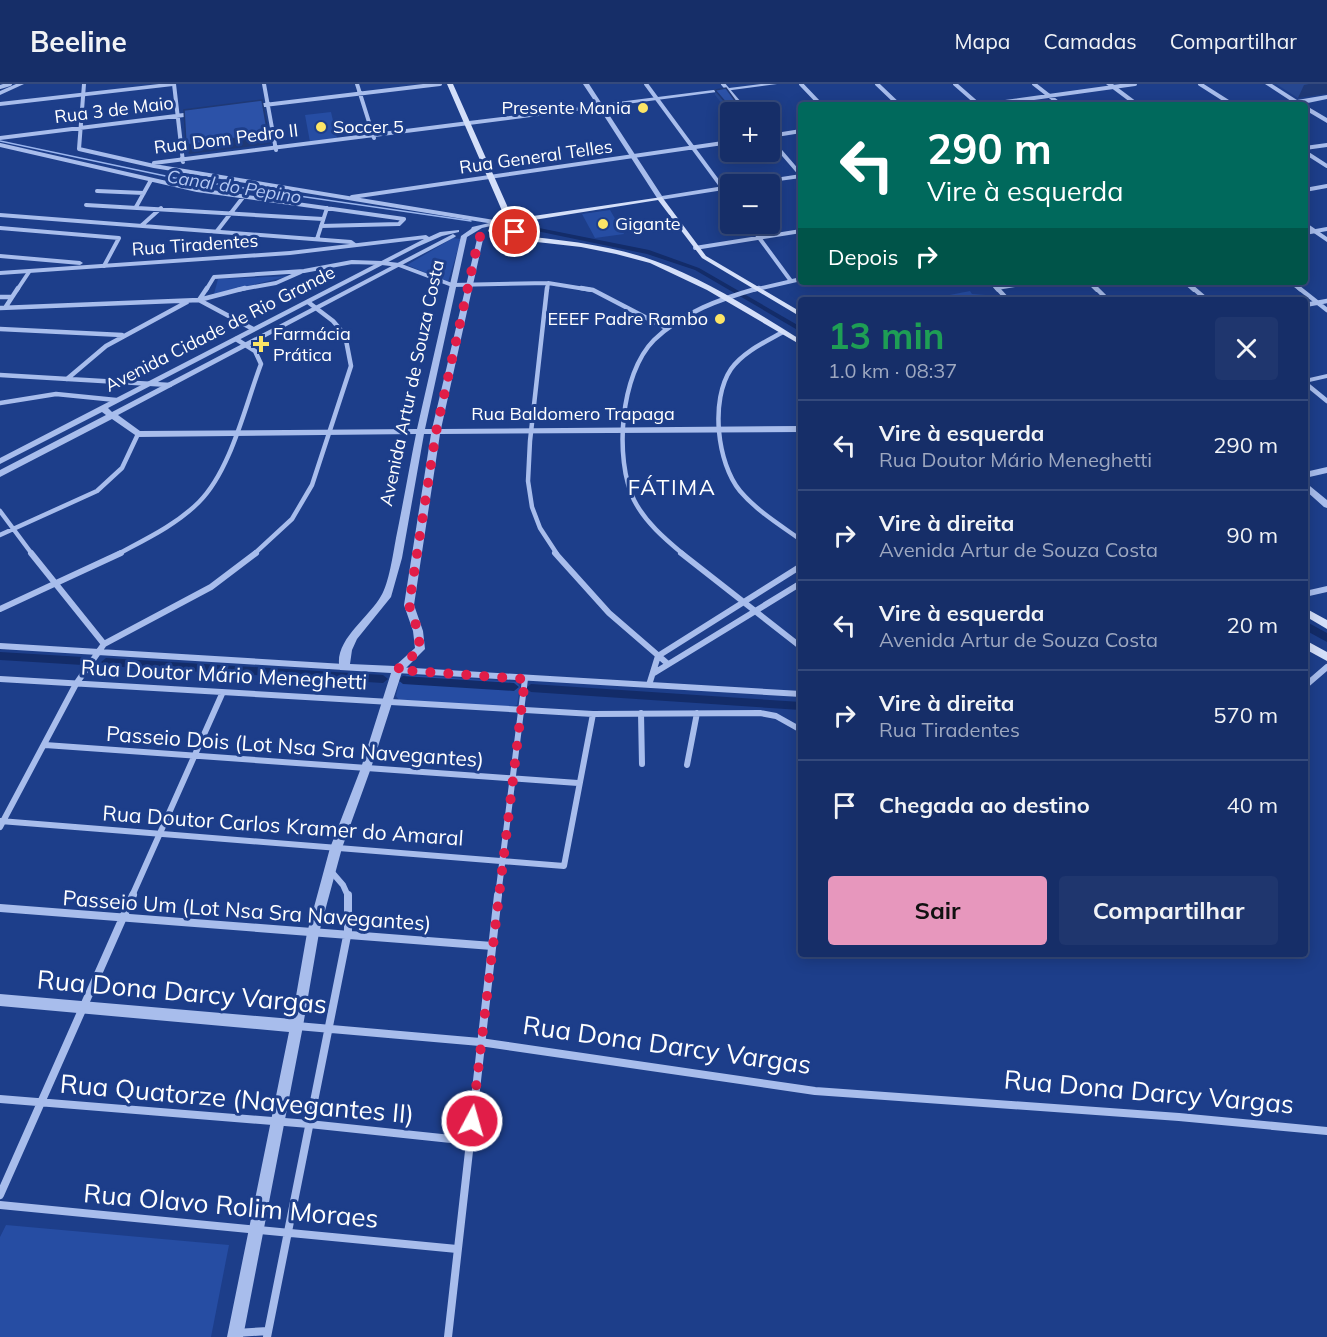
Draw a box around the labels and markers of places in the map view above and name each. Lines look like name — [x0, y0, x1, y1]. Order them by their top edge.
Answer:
place label: Presente Mania — [501, 96, 631, 119]
marker: Presente Mania — [636, 101, 650, 115]
place label: Soccer 5 — [333, 115, 404, 138]
marker: Soccer 5 — [314, 120, 328, 134]
pin — [489, 206, 540, 257]
place label: Gigante — [615, 212, 681, 235]
marker: Gigante — [596, 217, 610, 231]
place label: EEEF Padre Rambo — [548, 307, 708, 330]
marker: EEEF Padre Rambo — [713, 312, 727, 326]
place label: Farmácia Prática — [273, 322, 351, 366]
marker: Farmácia Prática — [254, 337, 268, 351]

